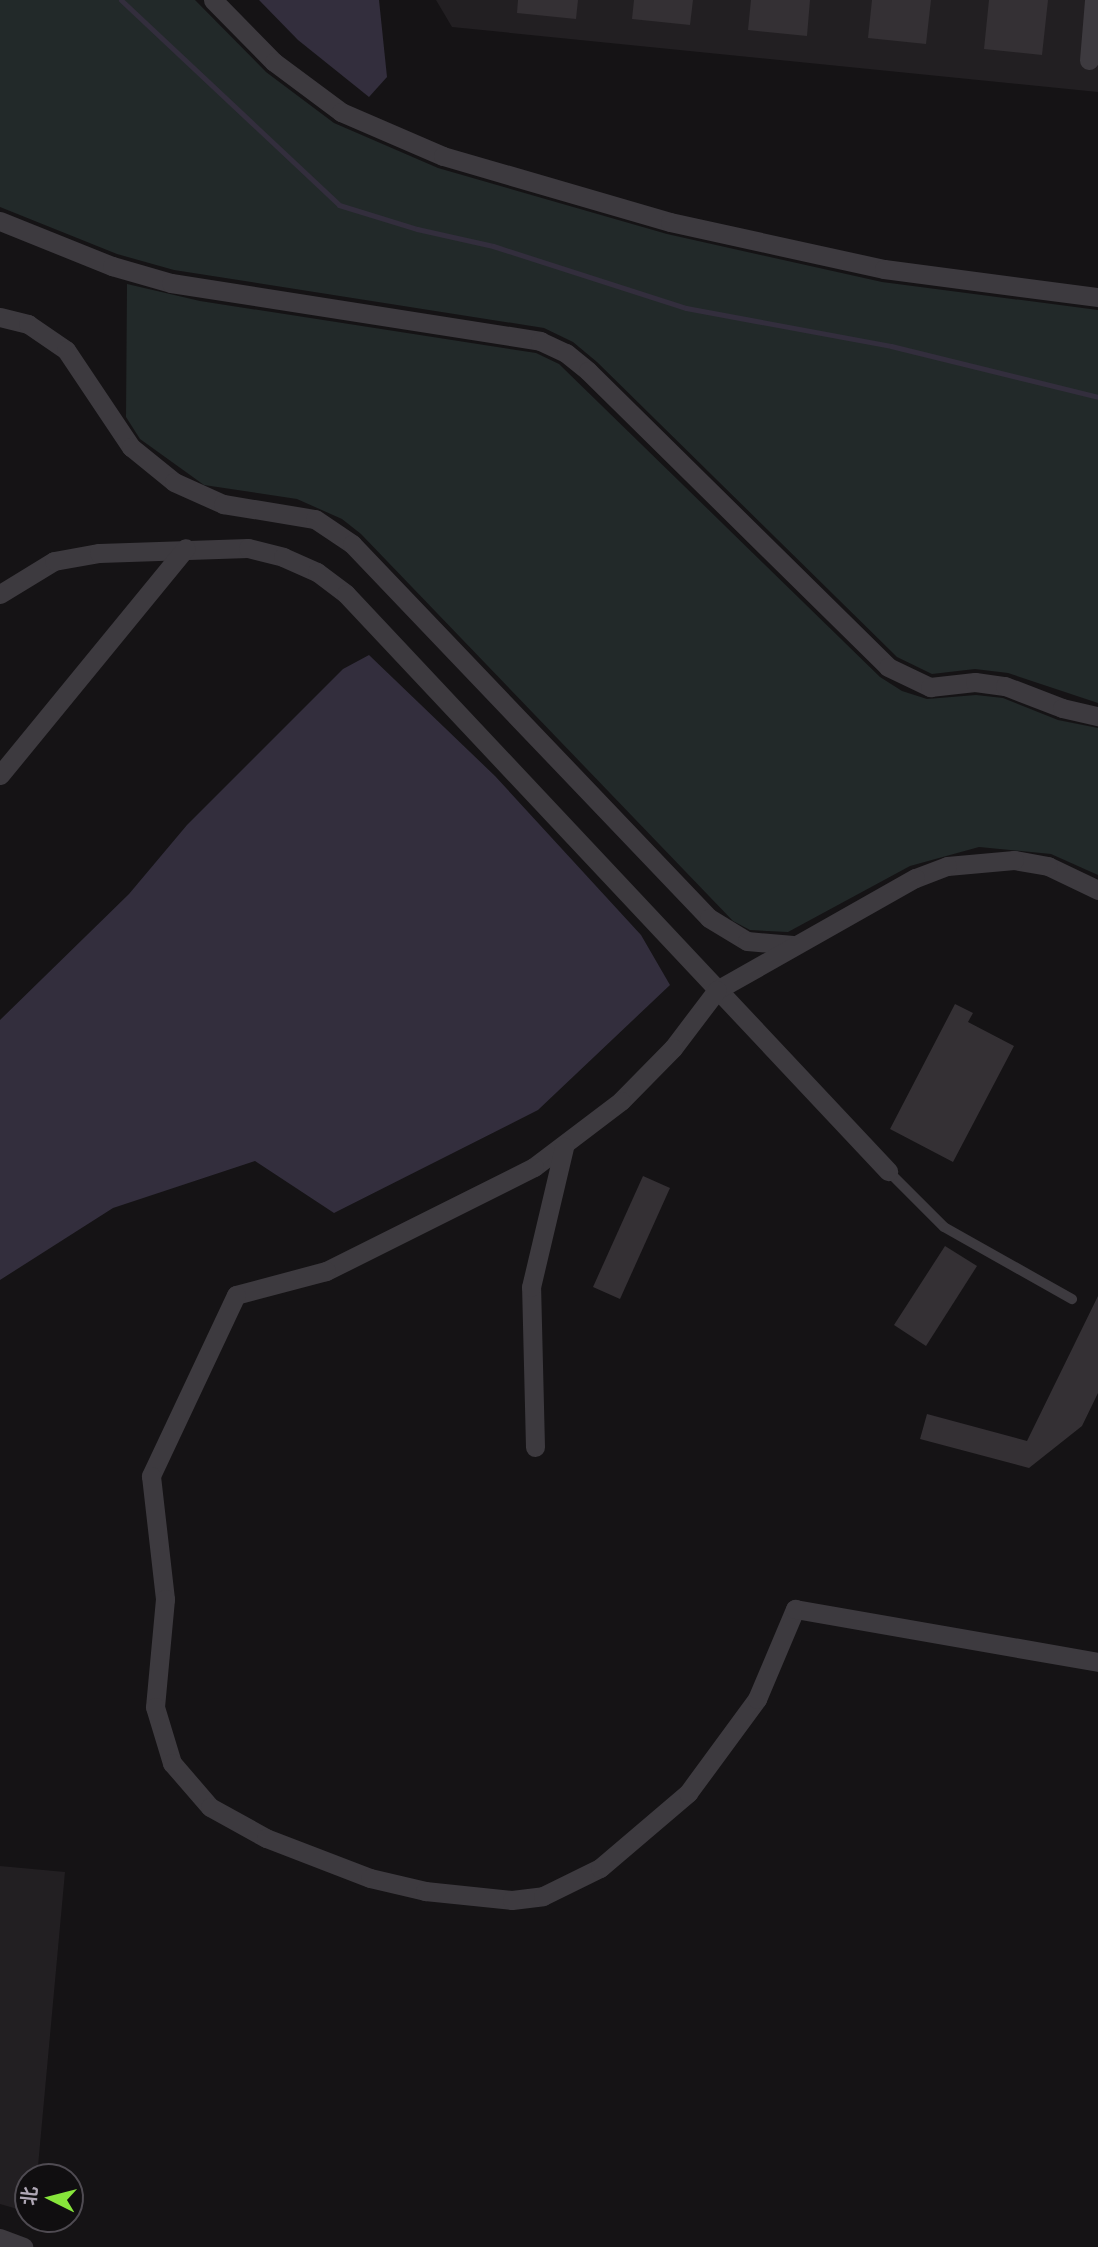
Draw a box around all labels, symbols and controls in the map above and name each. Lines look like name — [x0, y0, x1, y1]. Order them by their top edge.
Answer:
north arrow — [14, 2163, 84, 2233]
text: 北 — [17, 2185, 42, 2207]

